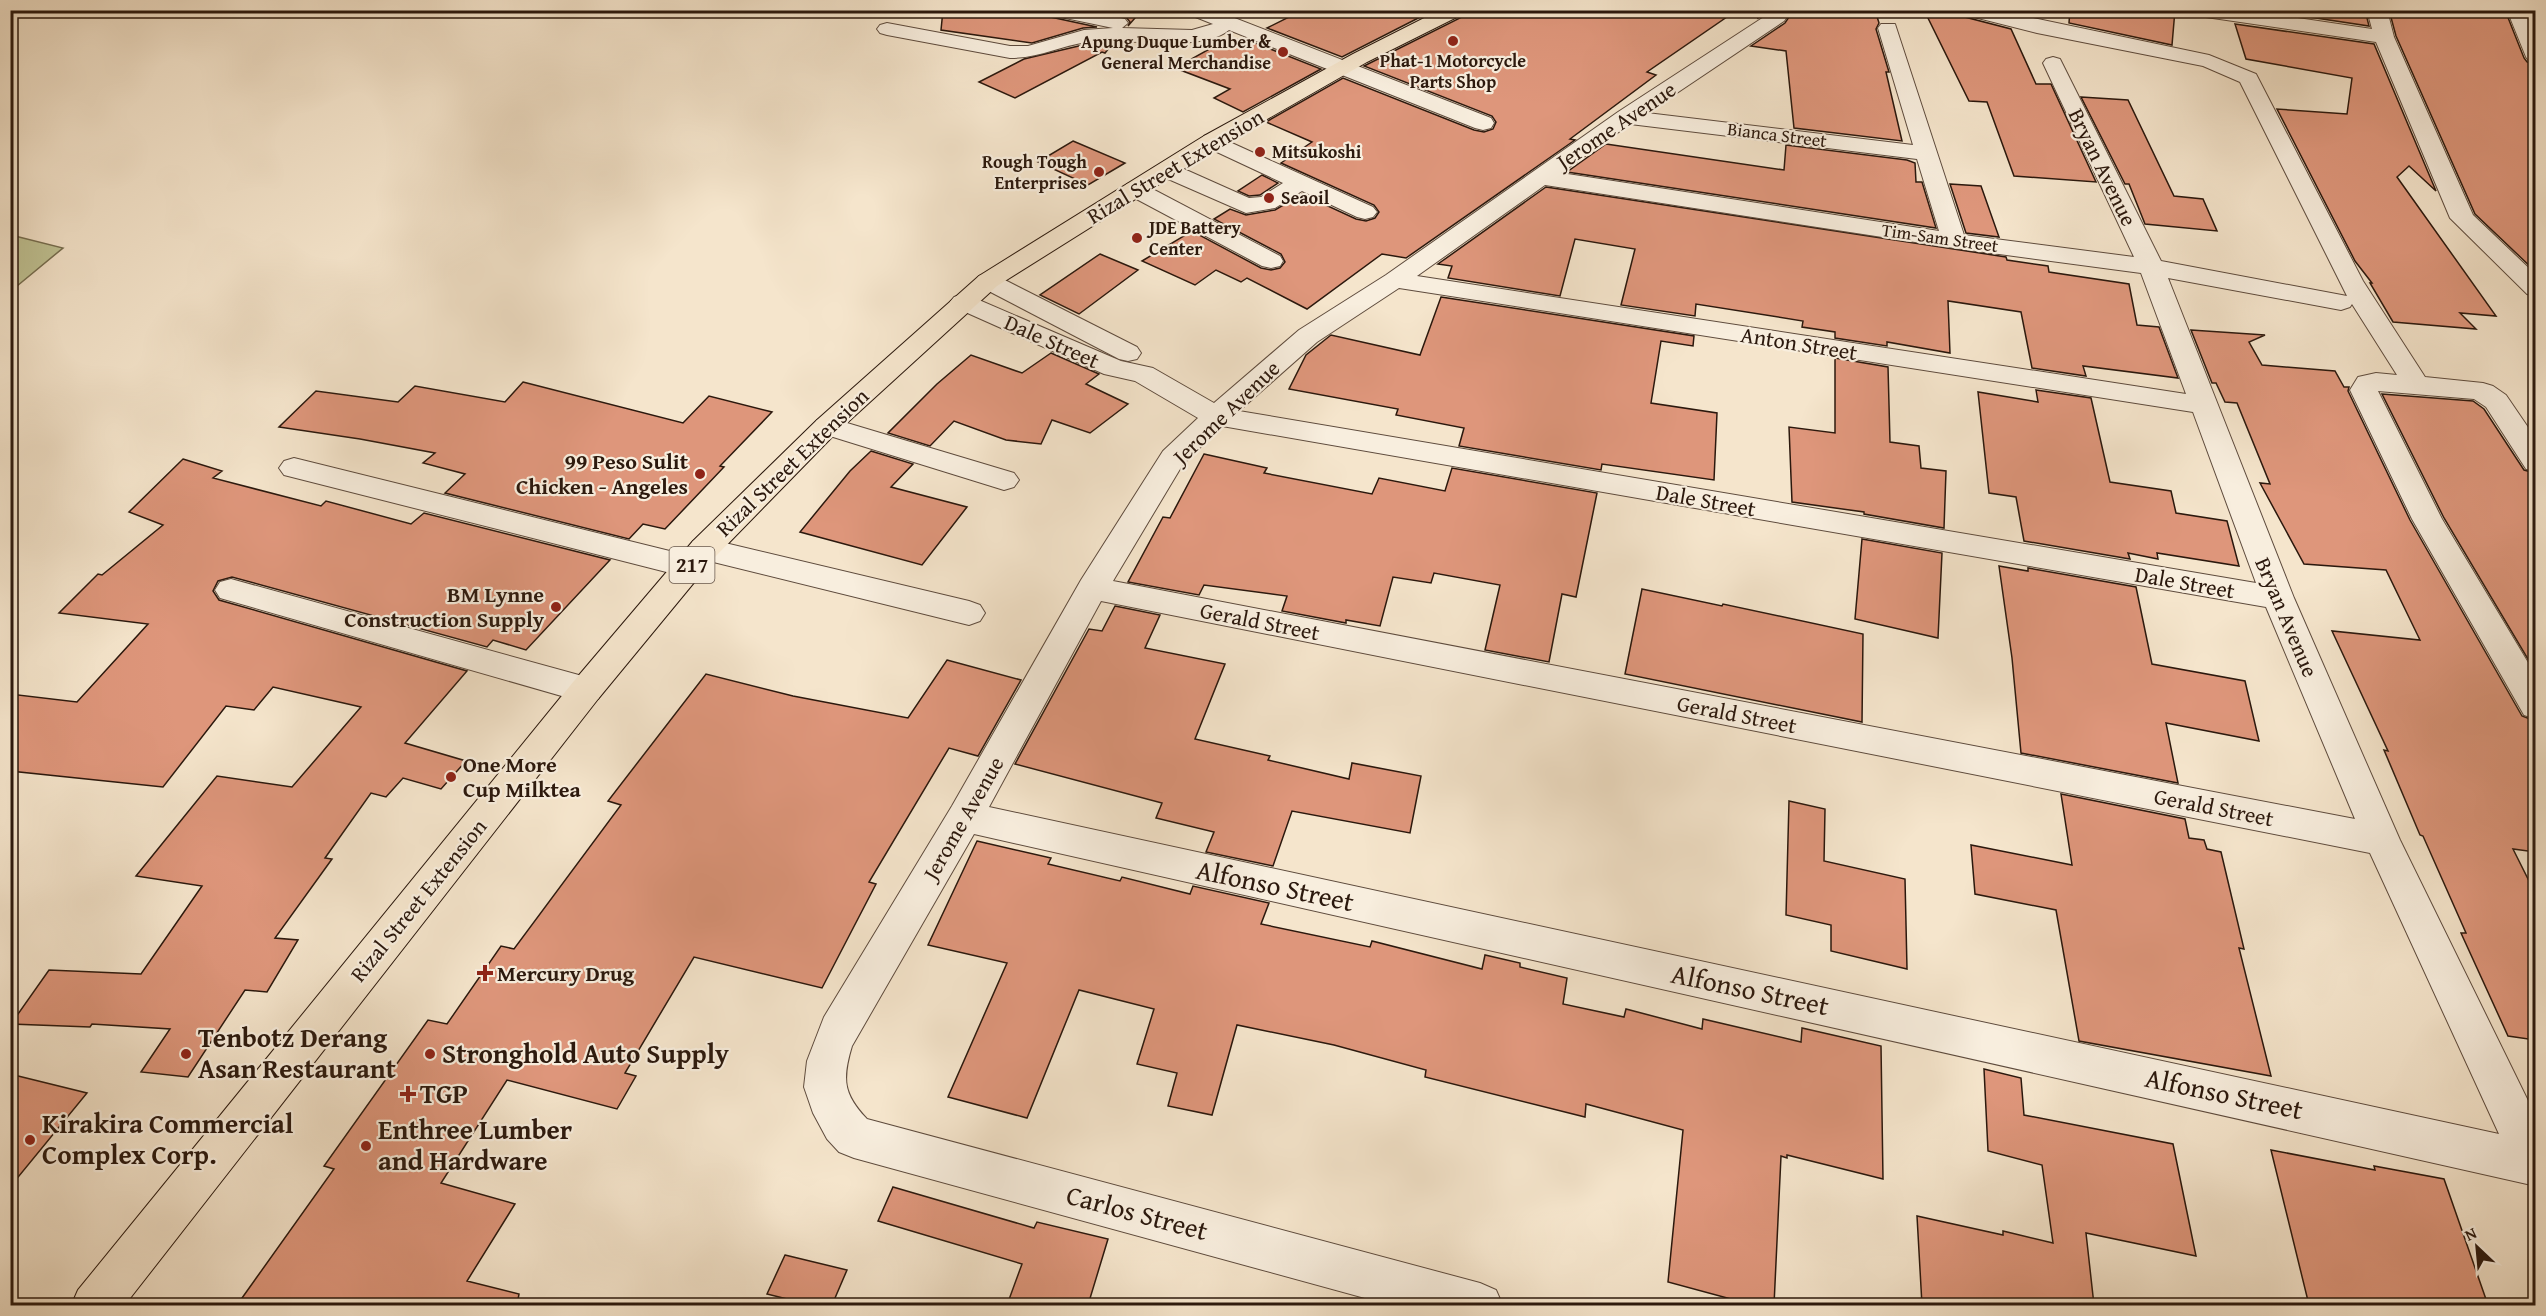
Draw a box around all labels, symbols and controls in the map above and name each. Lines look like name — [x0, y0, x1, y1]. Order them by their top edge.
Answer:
place label: Apung Duque Lumber & General Merchandise — [1081, 28, 1271, 76]
marker: Phat-1 Motorcycle Parts Shop — [1446, 34, 1460, 48]
marker: Apung Duque Lumber & General Merchandise — [1276, 45, 1290, 59]
place label: Phat-1 Motorcycle Parts Shop — [1380, 47, 1526, 95]
street label: Jerome Avenue — [1547, 73, 1682, 179]
street label: Rizal Street Extension — [1080, 100, 1270, 232]
street label: Bryan Avenue — [2061, 103, 2145, 231]
street label: Bianca Street — [1726, 115, 1829, 154]
place label: Mitsukoshi — [1272, 138, 1362, 165]
marker: Mitsukoshi — [1253, 145, 1267, 159]
place label: Rough Tough Enterprises — [982, 148, 1087, 196]
marker: Rough Tough Enterprises — [1092, 165, 1106, 179]
place label: Seaoil — [1281, 184, 1330, 211]
marker: Seaoil — [1262, 191, 1276, 205]
place label: JDE Battery Center — [1146, 214, 1242, 262]
street label: Tim-Sam Street — [1880, 216, 2001, 259]
marker: JDE Battery Center — [1130, 231, 1144, 245]
street label: Dale Street — [999, 306, 1105, 376]
street label: Anton Street — [1738, 318, 1860, 368]
street label: Jerome Avenue — [1163, 353, 1287, 474]
street label: Rizal Street Extension — [708, 380, 876, 544]
place label: 99 Peso Sulit Chicken - Angeles — [516, 445, 689, 502]
marker: 99 Peso Sulit Chicken - Angeles — [693, 467, 707, 481]
street label: Dale Street — [1654, 475, 1759, 525]
road number: 217 — [670, 547, 714, 583]
street label: Bryan Avenue — [2247, 552, 2327, 682]
street label: Dale Street — [2133, 557, 2238, 607]
place label: BM Lynne Construction Supply — [344, 578, 545, 635]
street label: Gerald Street — [1198, 594, 1323, 648]
marker: BM Lynne Construction Supply — [549, 600, 563, 614]
street label: Gerald Street — [1675, 687, 1800, 741]
place label: One More Cup Milktea — [463, 748, 582, 805]
street label: Jerome Avenue — [913, 750, 1011, 888]
marker: One More Cup Milktea — [444, 770, 458, 784]
street label: Gerald Street — [2152, 780, 2277, 834]
street label: Rizal Street Extension — [342, 811, 494, 988]
street label: Alfonso Street — [1193, 849, 1358, 921]
street label: Alfonso Street — [1668, 953, 1833, 1025]
place label: Mercury Drug — [497, 957, 635, 989]
marker: Mercury Drug — [478, 966, 492, 980]
place label: Tenbotz Derang Asan Restaurant — [198, 1017, 396, 1088]
place label: Stronghold Auto Supply — [442, 1033, 729, 1073]
marker: Tenbotz Derang Asan Restaurant — [179, 1047, 193, 1061]
marker: Stronghold Auto Supply — [423, 1047, 437, 1061]
street label: Alfonso Street — [2142, 1057, 2307, 1129]
place label: TGP — [420, 1073, 468, 1113]
marker: TGP — [401, 1087, 415, 1101]
place label: Kirakira Commercial Complex Corp. — [42, 1103, 293, 1174]
place label: Enthree Lumber and Hardware — [378, 1109, 573, 1180]
marker: Kirakira Commercial Complex Corp. — [23, 1133, 37, 1147]
marker: Enthree Lumber and Hardware — [359, 1139, 373, 1153]
street label: Carlos Street — [1062, 1174, 1213, 1250]
north arrow — [2447, 1217, 2507, 1277]
text: N — [2460, 1220, 2481, 1247]

